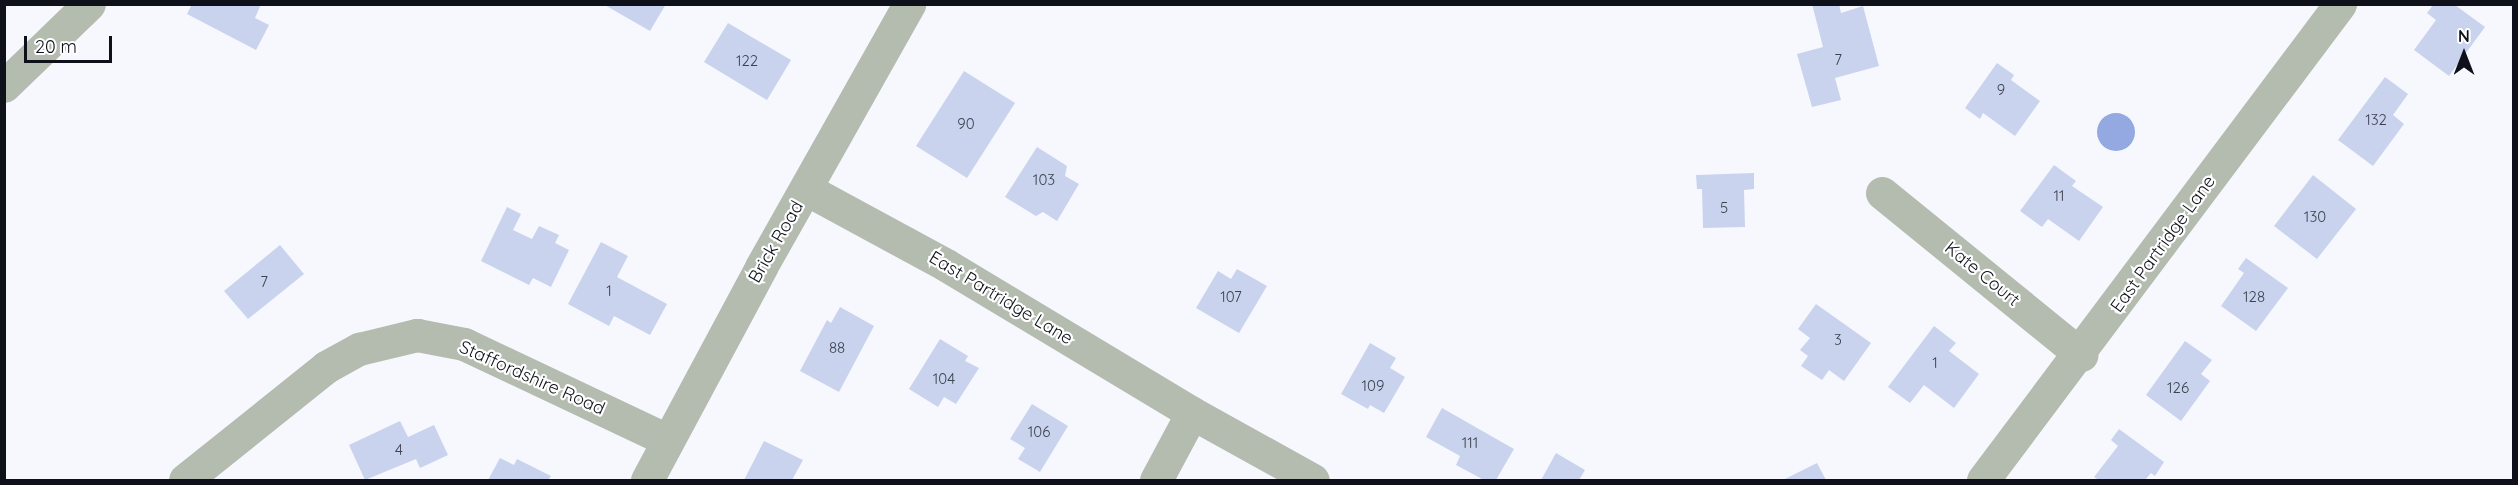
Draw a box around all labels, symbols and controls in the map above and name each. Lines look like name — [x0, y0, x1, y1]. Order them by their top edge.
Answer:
scale bar — [27, 24, 116, 62]
north arrow — [2434, 24, 2494, 84]
text: N — [2458, 26, 2470, 46]
text: 20 m — [35, 35, 77, 58]
house number: 7 — [1834, 51, 1842, 69]
house number: 122 — [736, 52, 758, 70]
house number: 9 — [1997, 81, 2005, 99]
house number: 132 — [2365, 111, 2387, 129]
house number: 90 — [957, 115, 975, 133]
house number: 103 — [1033, 171, 1055, 189]
street label: East Partridge Lane — [2106, 171, 2220, 317]
house number: 11 — [2053, 187, 2065, 205]
street label: Brick Road — [744, 197, 808, 287]
house number: 5 — [1720, 199, 1728, 217]
house number: 130 — [2304, 208, 2326, 226]
street label: Kate Court — [1940, 237, 2024, 311]
street label: East Partridge Lane — [925, 247, 1077, 349]
house number: 7 — [260, 273, 268, 291]
house number: 1 — [606, 282, 612, 300]
house number: 107 — [1220, 288, 1242, 306]
house number: 128 — [2243, 288, 2265, 306]
house number: 3 — [1834, 331, 1842, 349]
street label: Staffordshire Road — [456, 336, 608, 420]
house number: 88 — [829, 339, 845, 357]
house number: 1 — [1932, 354, 1938, 372]
house number: 104 — [933, 370, 955, 388]
house number: 109 — [1362, 377, 1384, 395]
house number: 126 — [2167, 379, 2189, 397]
house number: 106 — [1028, 423, 1050, 441]
house number: 111 — [1462, 434, 1478, 452]
house number: 4 — [395, 441, 403, 459]

